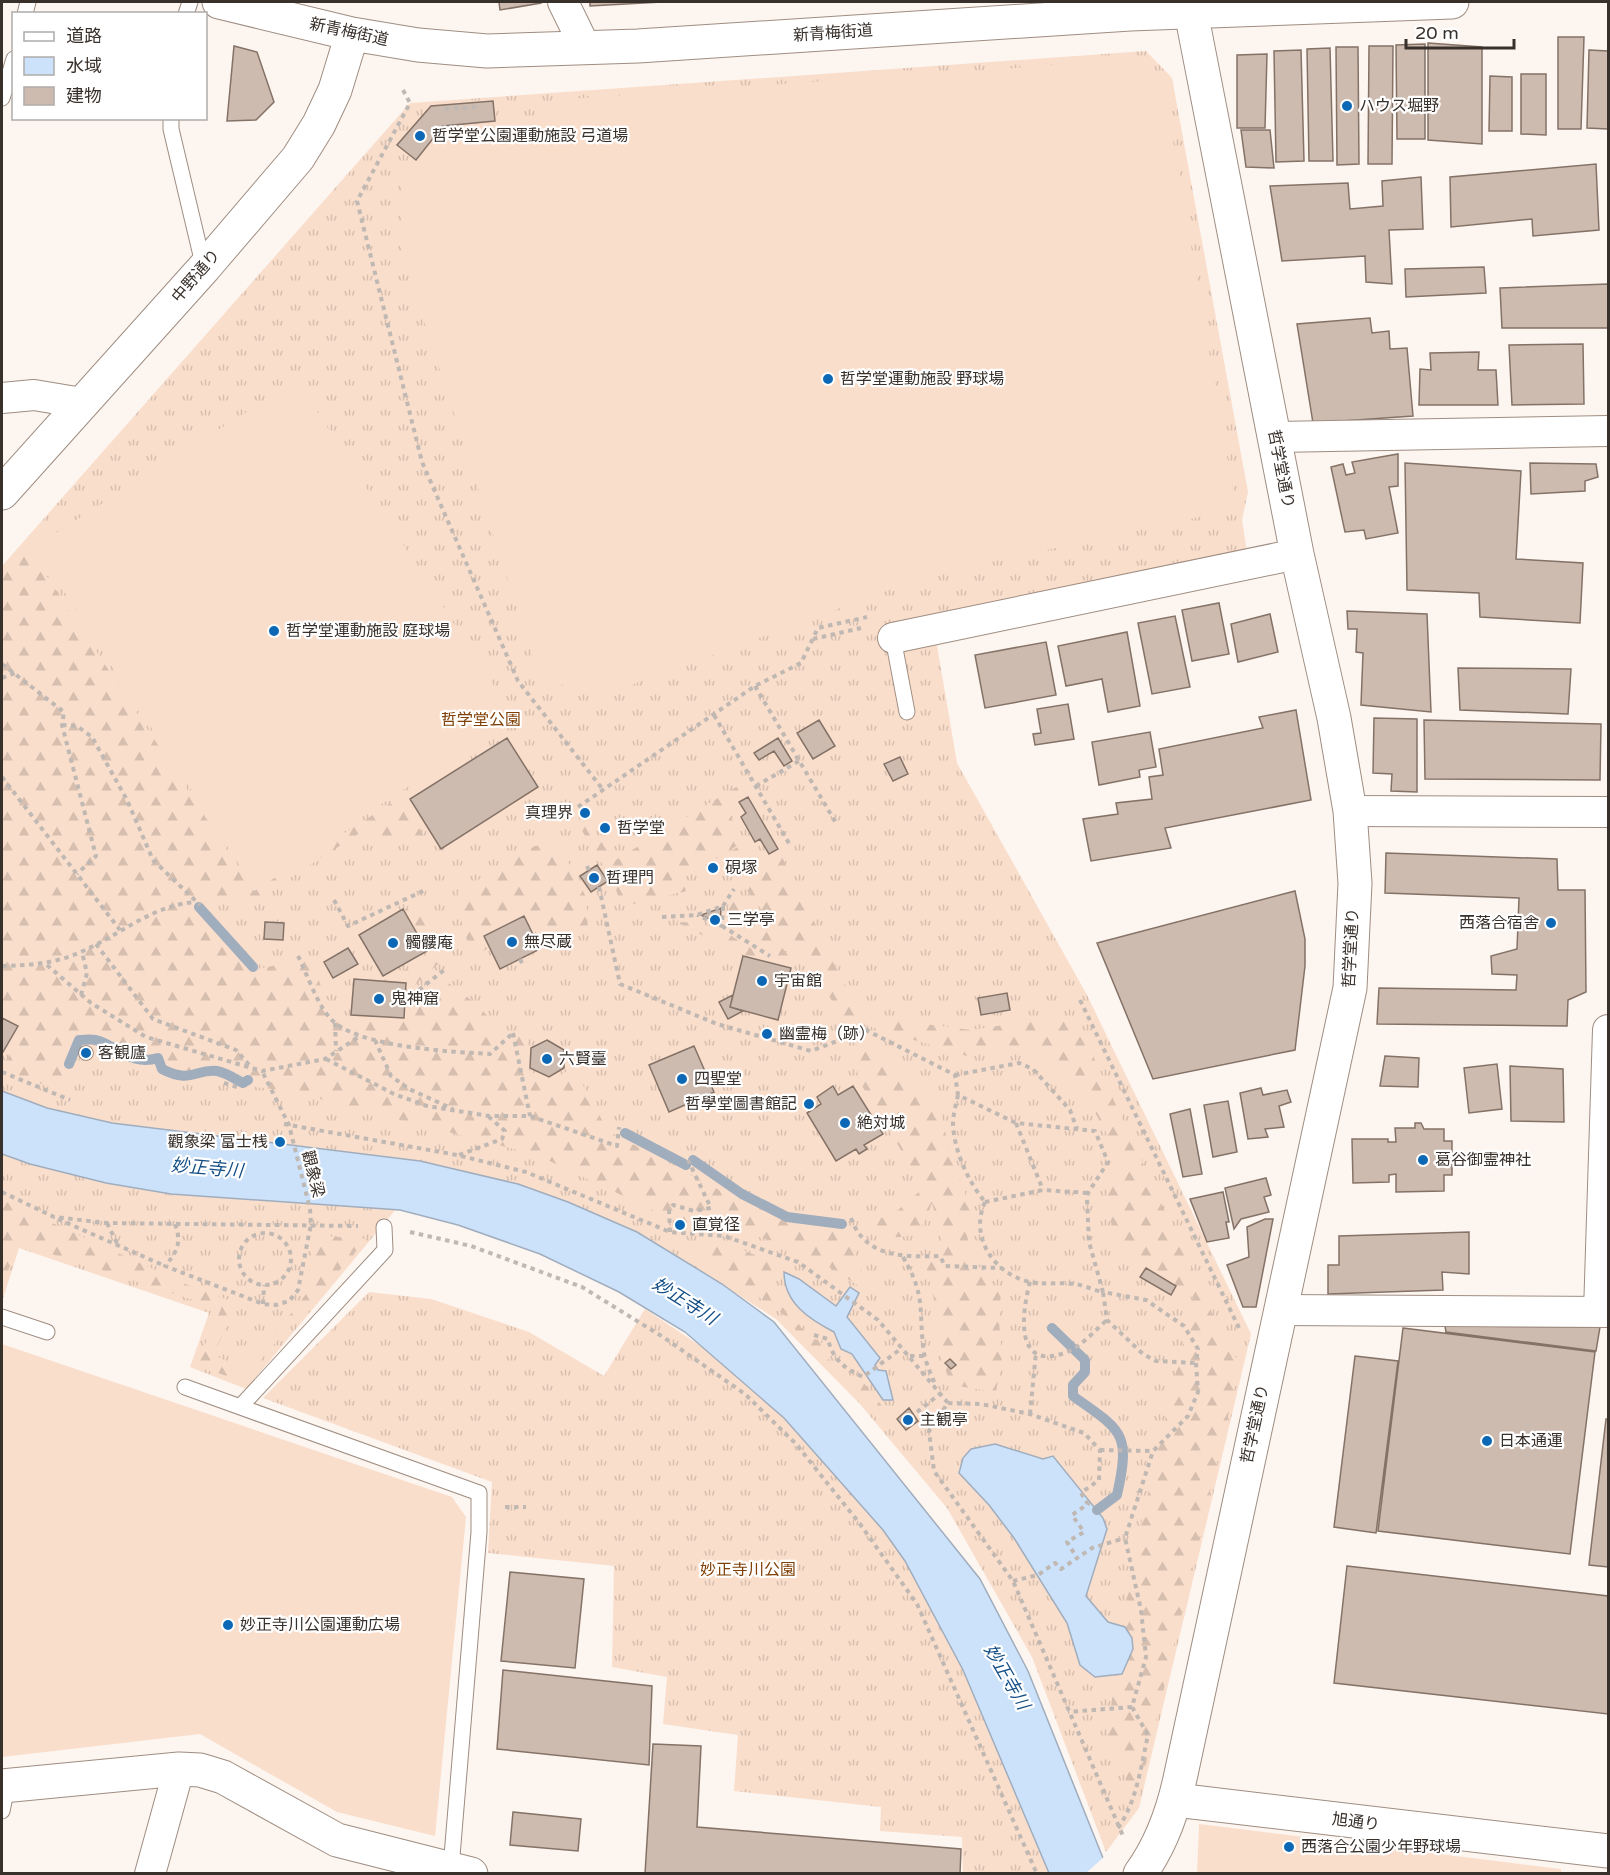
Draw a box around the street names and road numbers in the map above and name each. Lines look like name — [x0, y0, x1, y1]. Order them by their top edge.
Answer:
street label: 新青梅街道 — [308, 14, 390, 50]
street label: 新青梅街道 — [792, 20, 874, 46]
street label: 中野通り — [167, 245, 225, 307]
street label: 哲学堂通り — [1264, 428, 1298, 510]
street label: 哲学堂通り — [1339, 908, 1363, 988]
street label: 觀象梁 — [297, 1148, 329, 1200]
street label: 哲学堂通り — [1237, 1383, 1273, 1465]
street label: 旭通り — [1331, 1809, 1381, 1835]

